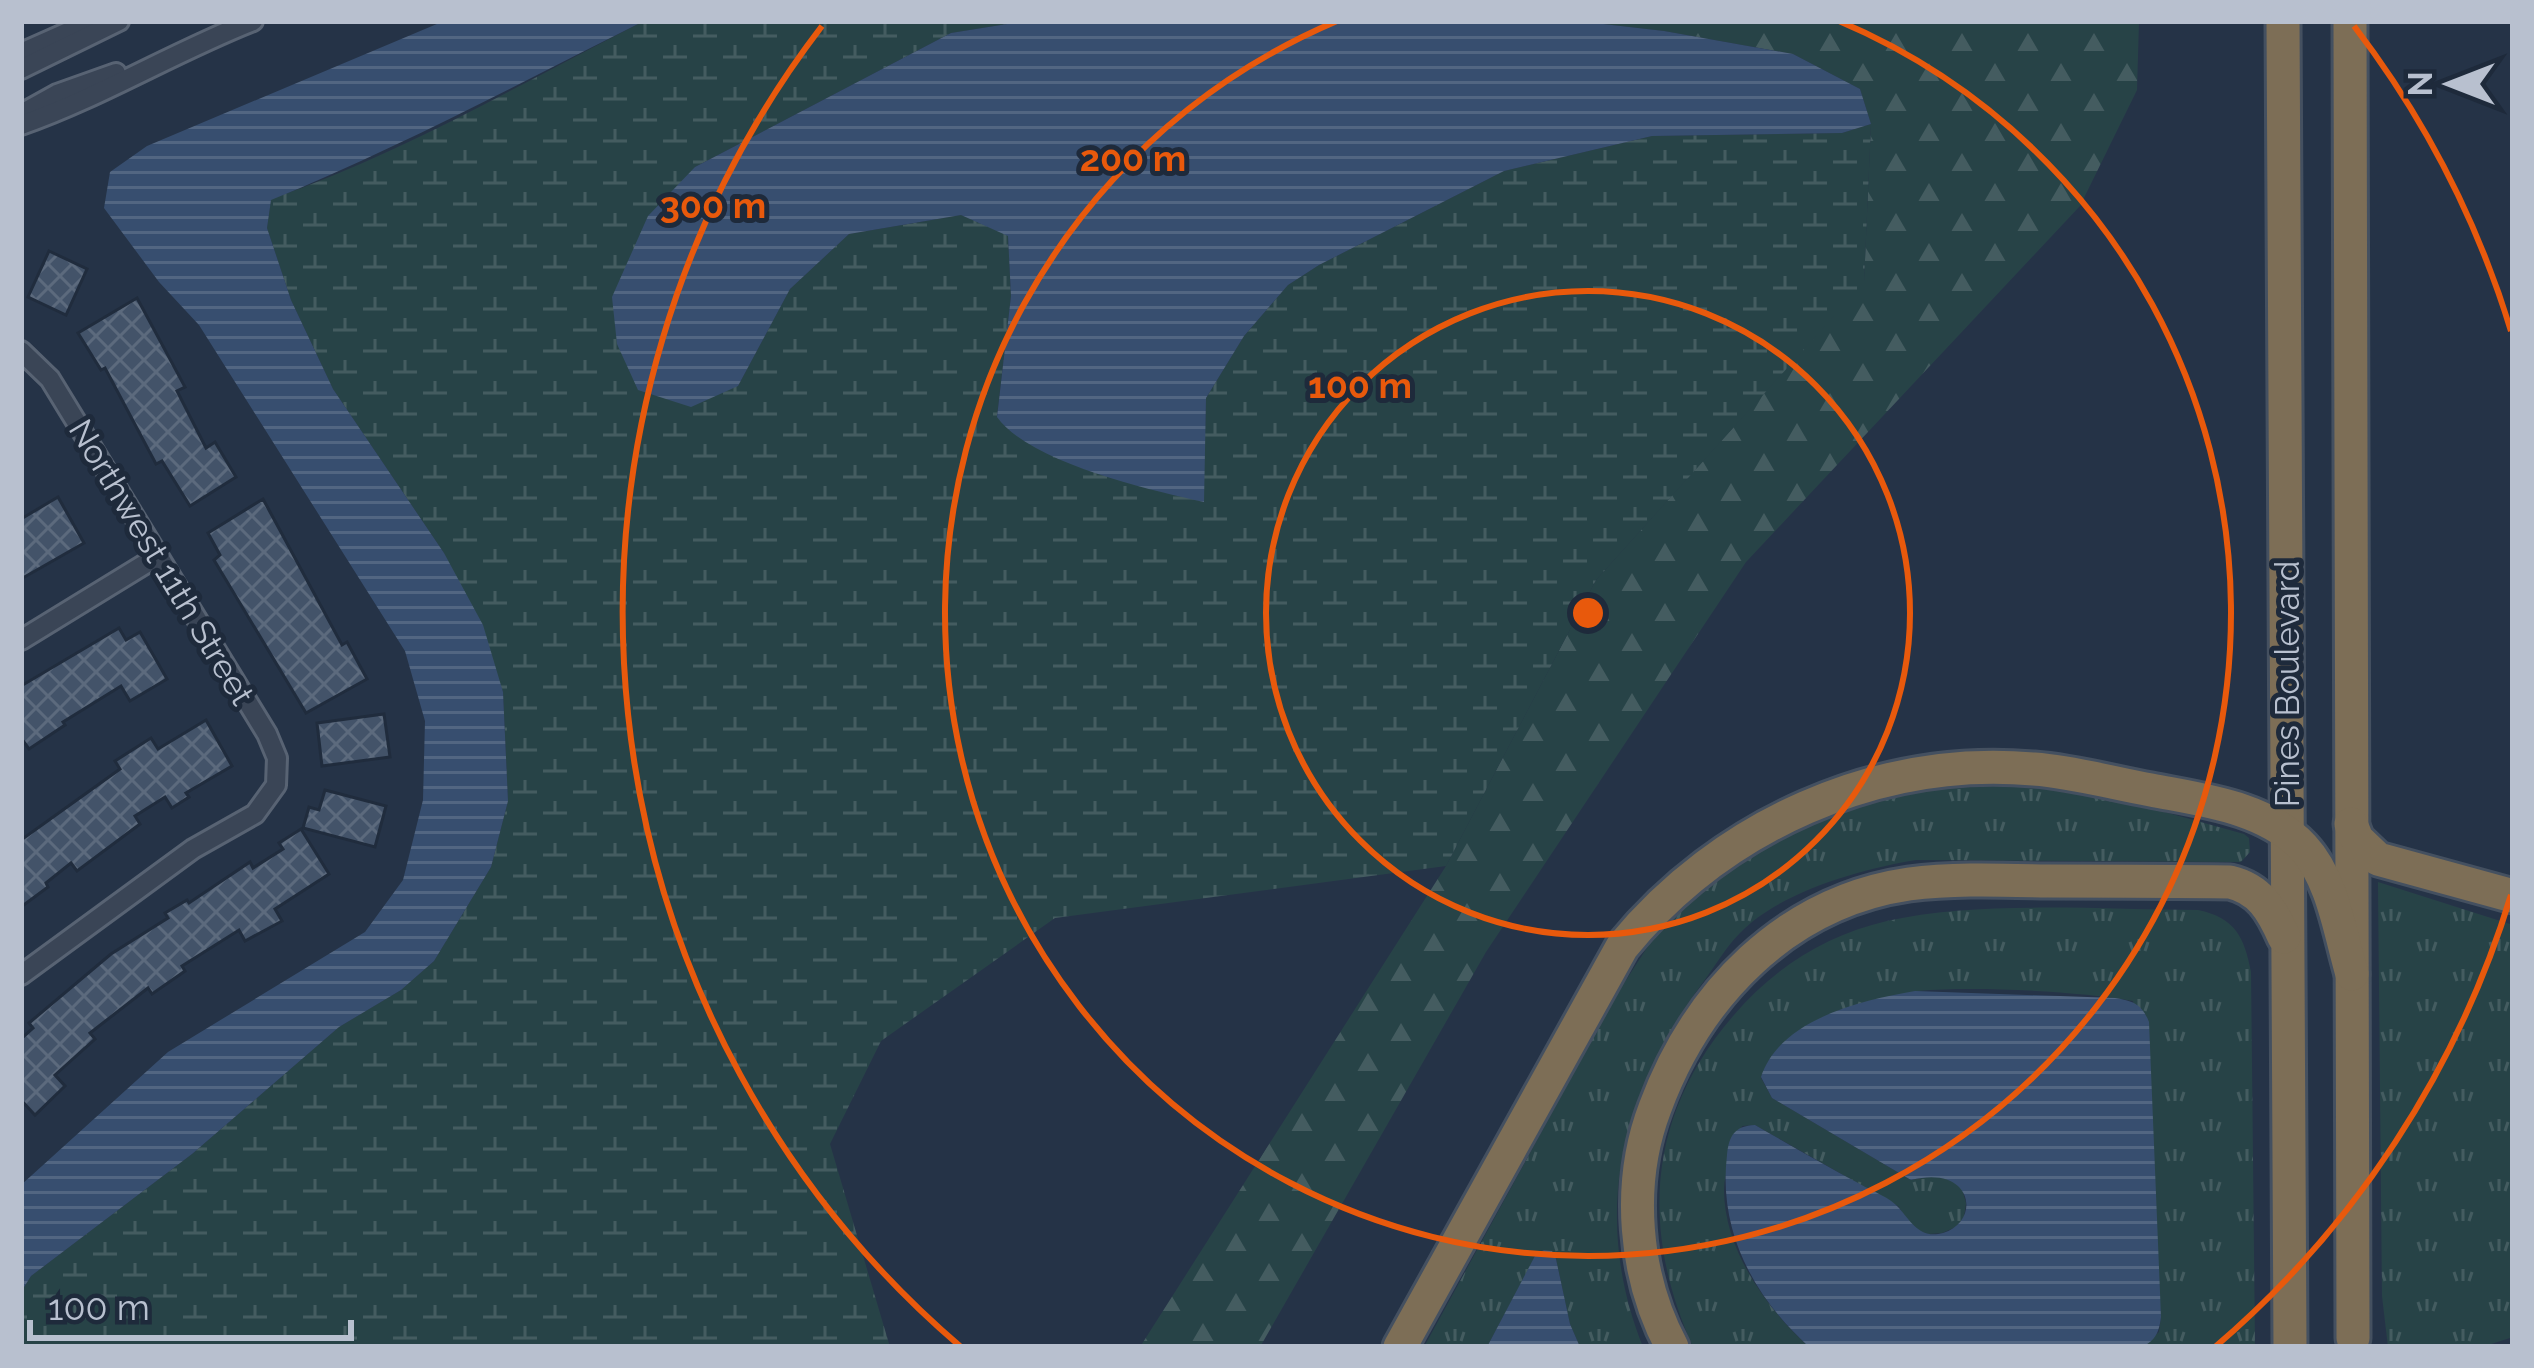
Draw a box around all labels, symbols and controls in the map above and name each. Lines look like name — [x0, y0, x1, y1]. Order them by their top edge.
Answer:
north arrow — [2390, 24, 2510, 144]
text: N — [2401, 71, 2440, 97]
text: 200 m — [1080, 137, 1186, 179]
text: 300 m — [660, 184, 766, 226]
text: 100 m — [1308, 364, 1412, 406]
street label: Northwest 11th Street — [61, 413, 262, 712]
street label: Pines Boulevard — [2268, 561, 2307, 807]
centre of rings — [1567, 592, 1609, 634]
scale bar — [30, 1266, 351, 1340]
text: 100 m — [48, 1286, 150, 1328]

